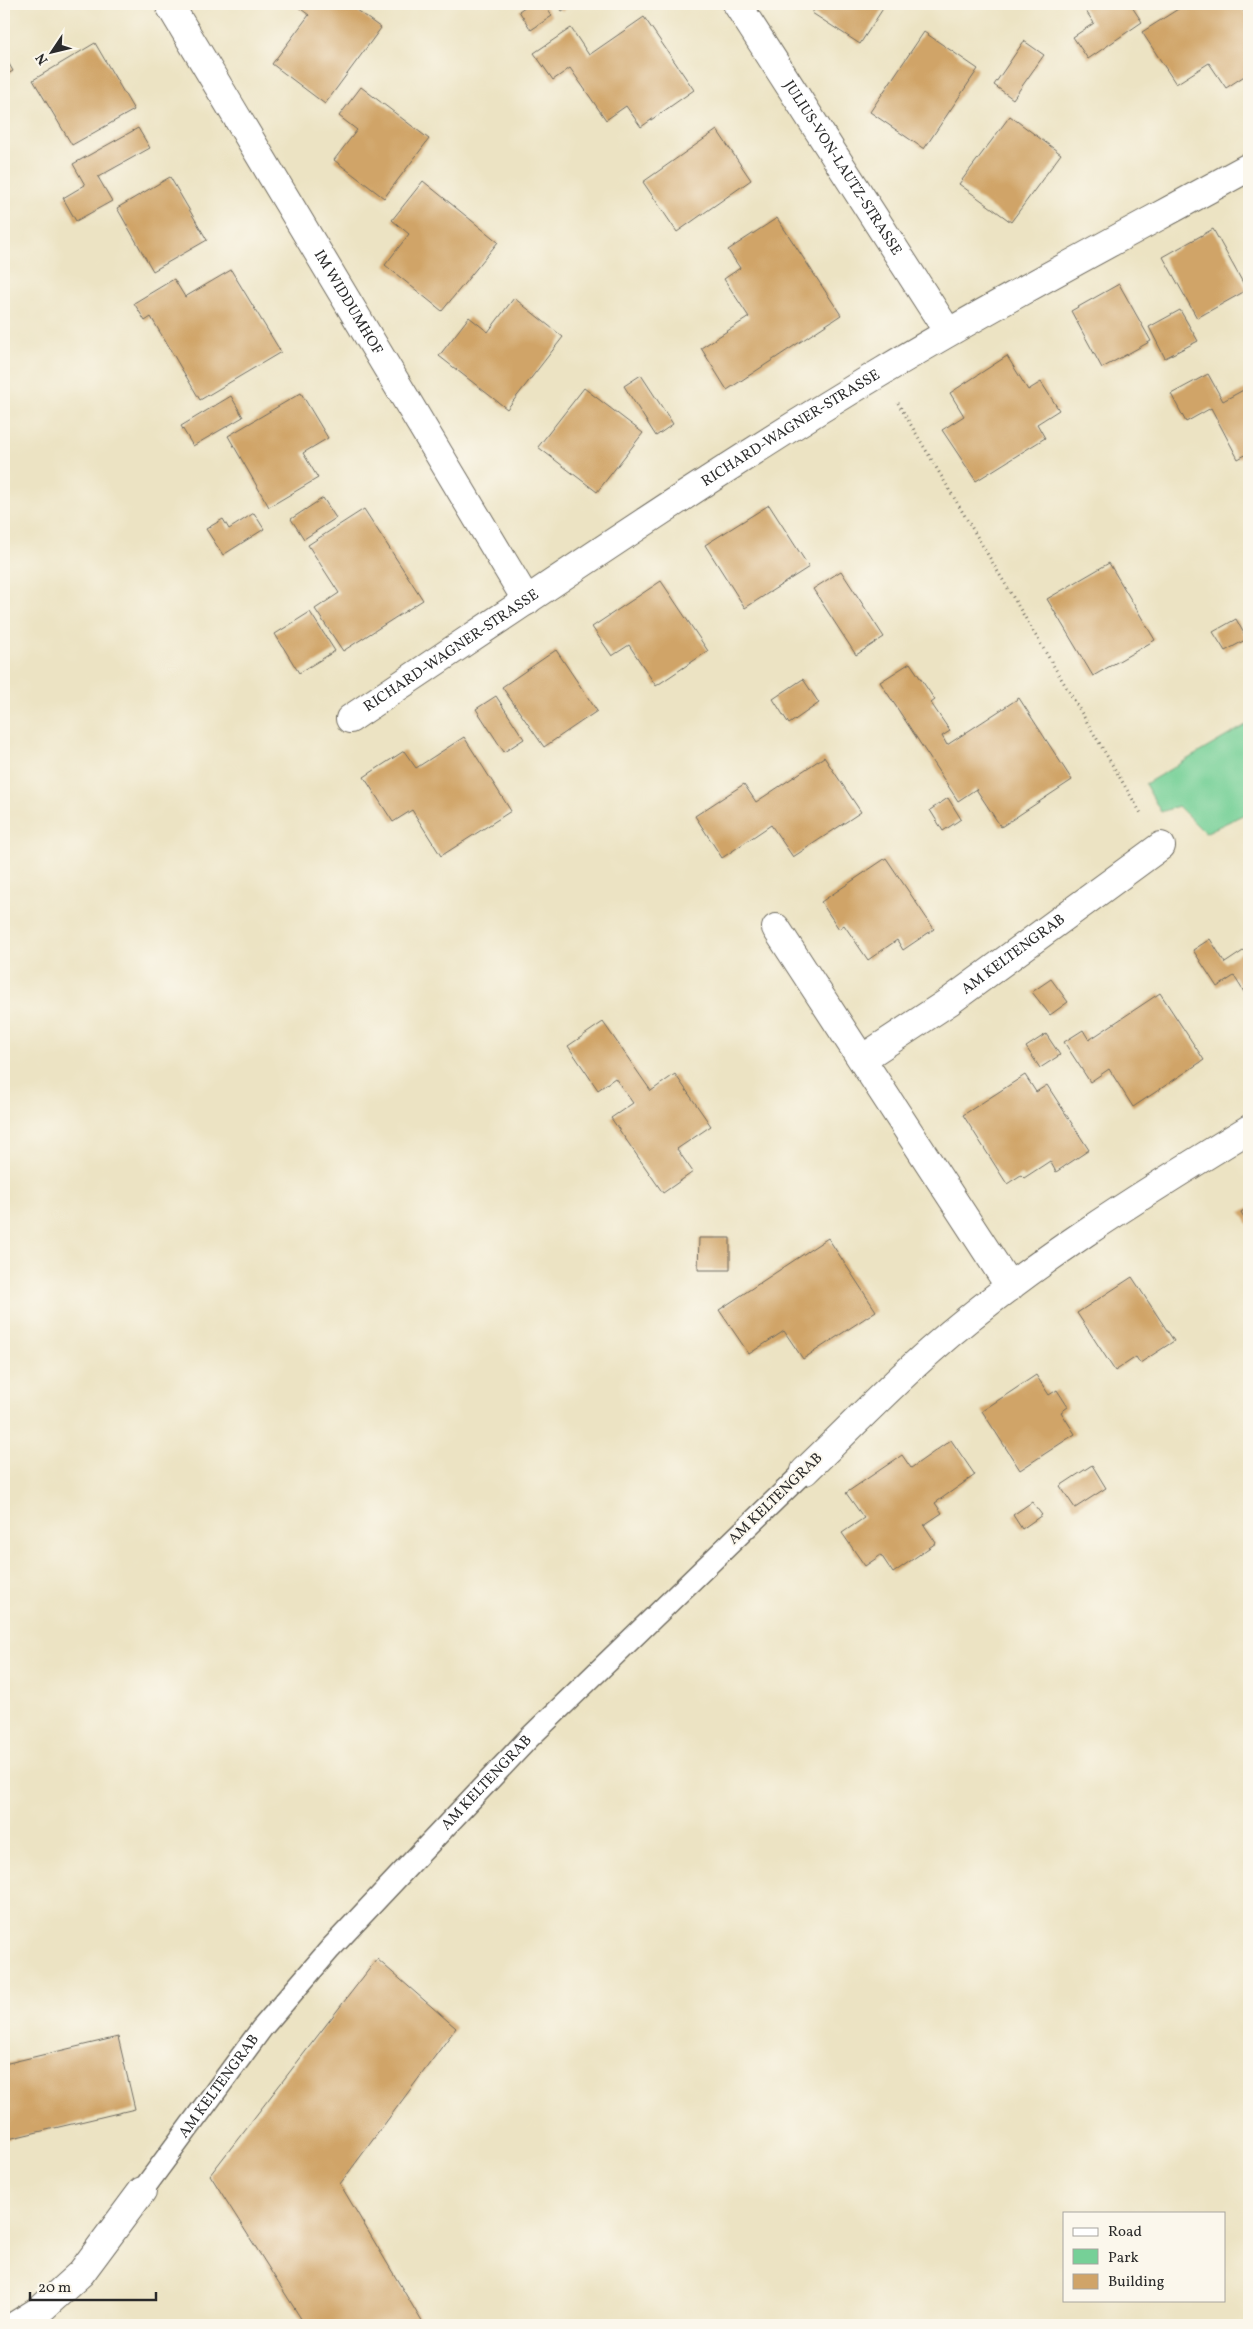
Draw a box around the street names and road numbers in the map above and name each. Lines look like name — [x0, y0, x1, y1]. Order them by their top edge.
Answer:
street label: JULIUS-VON-LAUTZ-STRASSE — [778, 76, 907, 260]
street label: IM WIDDUMHOF — [308, 246, 388, 359]
street label: RICHARD-WAGNER-STRASSE — [697, 365, 884, 492]
street label: RICHARD-WAGNER-STRASSE — [360, 585, 543, 717]
street label: AM KELTENGRAB — [957, 909, 1070, 1000]
street label: AM KELTENGRAB — [724, 1448, 828, 1550]
street label: AM KELTENGRAB — [436, 1730, 537, 1835]
street label: AM KELTENGRAB — [174, 2030, 264, 2143]

